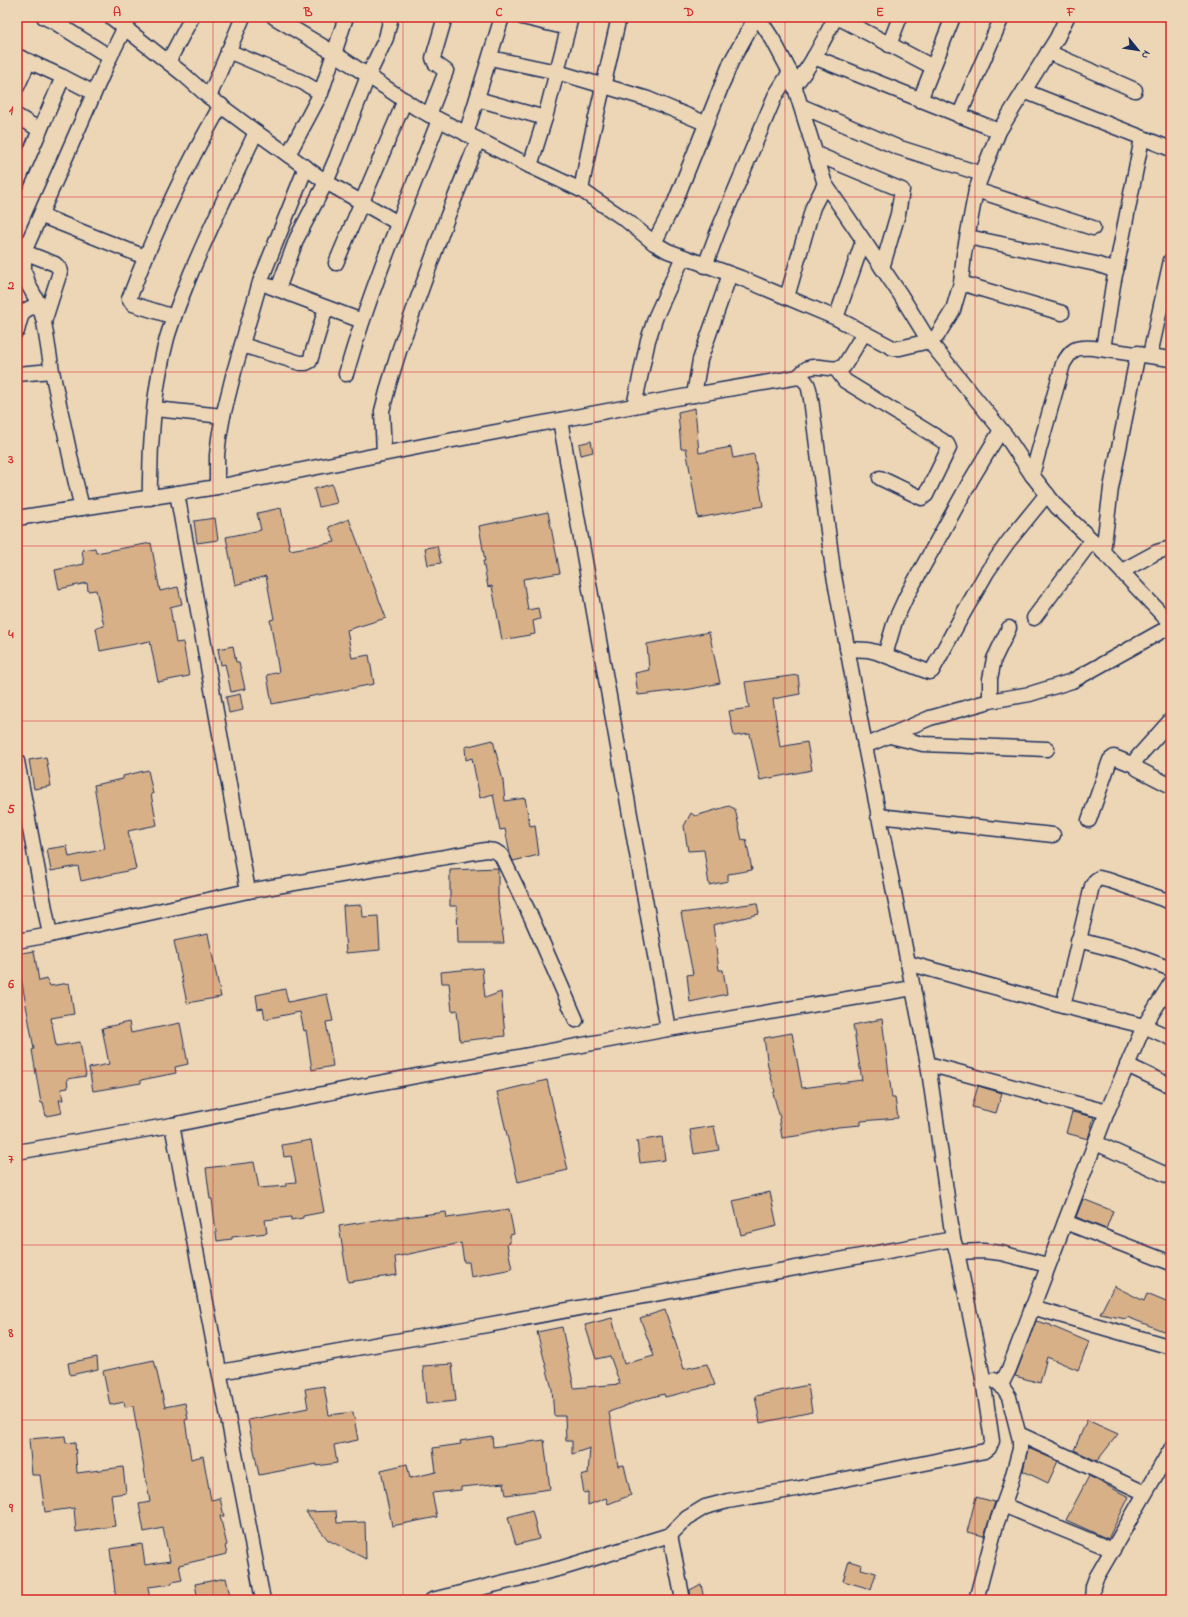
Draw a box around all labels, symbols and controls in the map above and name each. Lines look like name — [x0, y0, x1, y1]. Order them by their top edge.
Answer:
text: A — [113, 3, 121, 22]
text: B — [303, 3, 313, 22]
text: C — [495, 3, 503, 22]
text: D — [683, 3, 694, 22]
text: E — [876, 3, 884, 22]
text: F — [1066, 3, 1076, 22]
north arrow — [1118, 30, 1158, 70]
text: N — [1137, 47, 1155, 62]
text: 1 — [9, 101, 14, 120]
text: 2 — [7, 276, 15, 295]
text: 3 — [7, 450, 14, 469]
text: 4 — [7, 625, 14, 644]
text: 5 — [7, 800, 15, 819]
text: 6 — [7, 975, 14, 994]
text: 7 — [8, 1150, 14, 1169]
text: 8 — [8, 1324, 14, 1343]
text: 9 — [8, 1499, 14, 1518]

